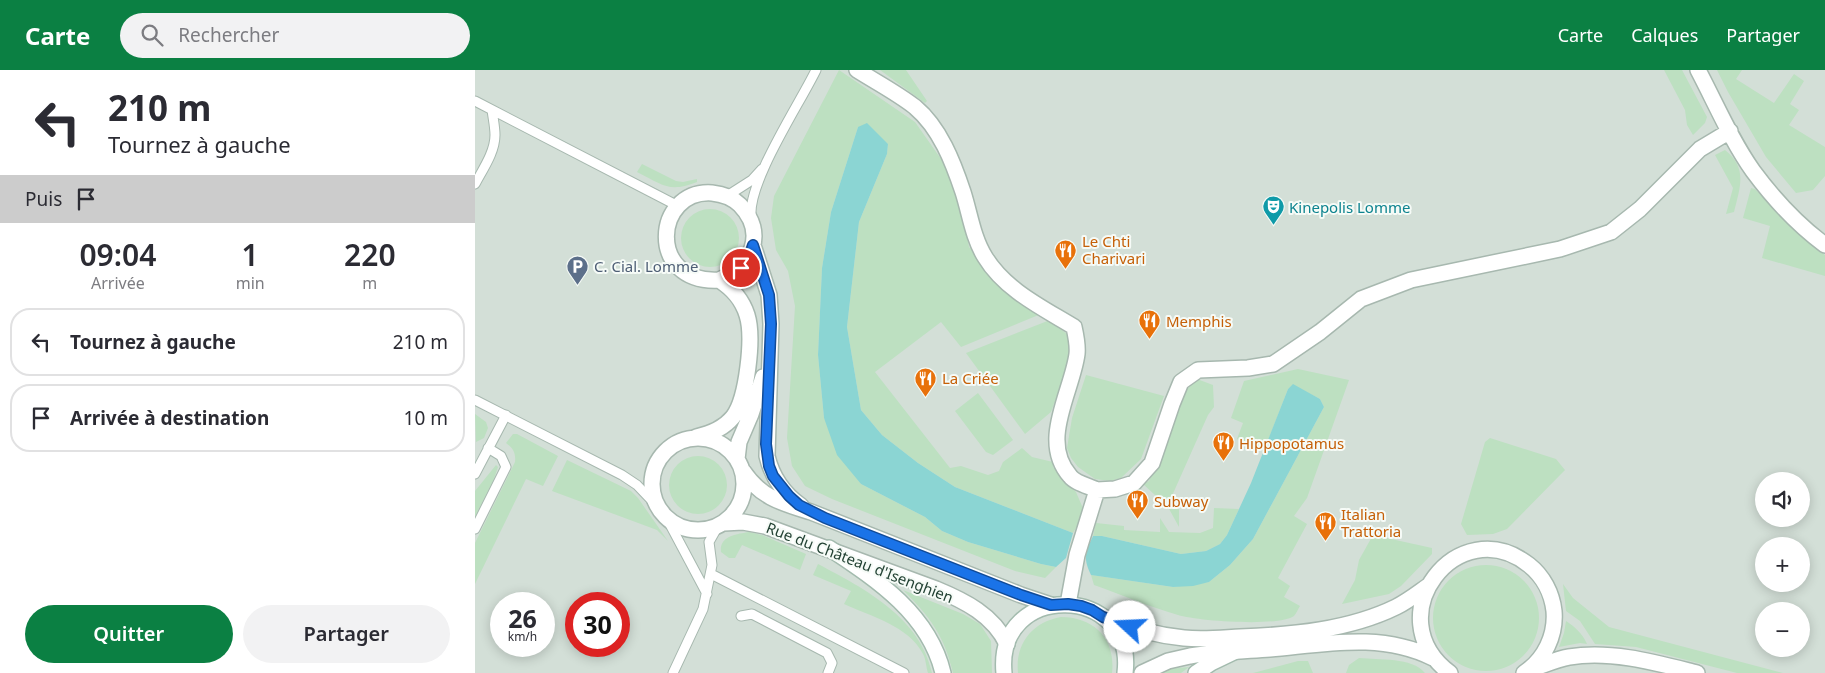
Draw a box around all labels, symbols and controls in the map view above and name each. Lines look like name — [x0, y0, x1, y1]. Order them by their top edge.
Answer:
search box — [120, 13, 470, 58]
text: Carte — [25, 19, 90, 52]
icon: search — [138, 21, 166, 49]
text: Rechercher — [178, 22, 279, 48]
text: Carte — [1558, 23, 1603, 47]
text: Calques — [1631, 23, 1698, 47]
text: Partager — [1726, 23, 1800, 47]
text: 210 m — [108, 84, 211, 131]
icon: left — [25, 90, 90, 155]
text: Tournez à gauche — [108, 129, 291, 159]
icon: arrive — [72, 185, 100, 213]
text: Puis — [25, 186, 62, 212]
theatre icon: Kinepolis Lomme — [1261, 195, 1285, 226]
place label: Kinepolis Lomme — [1289, 197, 1410, 217]
place label: Le Chti Charivari — [1082, 231, 1145, 268]
text: 09:04 — [79, 234, 156, 275]
text: 1 — [242, 234, 259, 275]
text: 220 — [344, 234, 396, 275]
restaurant icon: Le Chti Charivari — [1054, 238, 1078, 269]
pin — [720, 247, 762, 289]
parking icon: C. Cial. Lomme — [566, 254, 590, 285]
icon: arrive — [727, 254, 755, 282]
place label: C. Cial. Lomme — [594, 256, 698, 276]
text: Arrivée — [91, 272, 145, 294]
text: min — [236, 272, 265, 294]
text: m — [362, 272, 377, 294]
restaurant icon: Memphis — [1138, 309, 1162, 340]
place label: Memphis — [1166, 311, 1232, 331]
icon: left — [27, 328, 55, 356]
text: Tournez à gauche — [70, 329, 236, 355]
text: 210 m — [393, 329, 448, 355]
restaurant icon: La Criée — [914, 366, 938, 397]
place label: La Criée — [942, 368, 999, 388]
icon: arrive — [27, 404, 55, 432]
text: Arrivée à destination — [70, 405, 269, 431]
text: 10 m — [404, 405, 448, 431]
restaurant icon: Hippopotamus — [1211, 431, 1235, 462]
place label: Hippopotamus — [1239, 433, 1344, 453]
map controls — [1755, 472, 1810, 657]
button: sound — [1755, 472, 1810, 527]
restaurant icon: Subway — [1126, 489, 1150, 520]
place label: Subway — [1154, 491, 1209, 511]
place label: Italian Trattoria — [1341, 504, 1401, 541]
restaurant icon: Italian Trattoria — [1313, 511, 1337, 542]
street label: Rue du Château d'Isenghien — [764, 517, 956, 607]
button: + — [1755, 537, 1810, 592]
speed limit sign: 30 — [565, 592, 630, 657]
position arrow — [1103, 600, 1155, 652]
text: 26 — [508, 601, 537, 635]
button: − — [1755, 602, 1810, 657]
button: Quitter — [25, 605, 233, 663]
button: Partager — [243, 605, 450, 663]
text: km/h — [508, 628, 537, 645]

